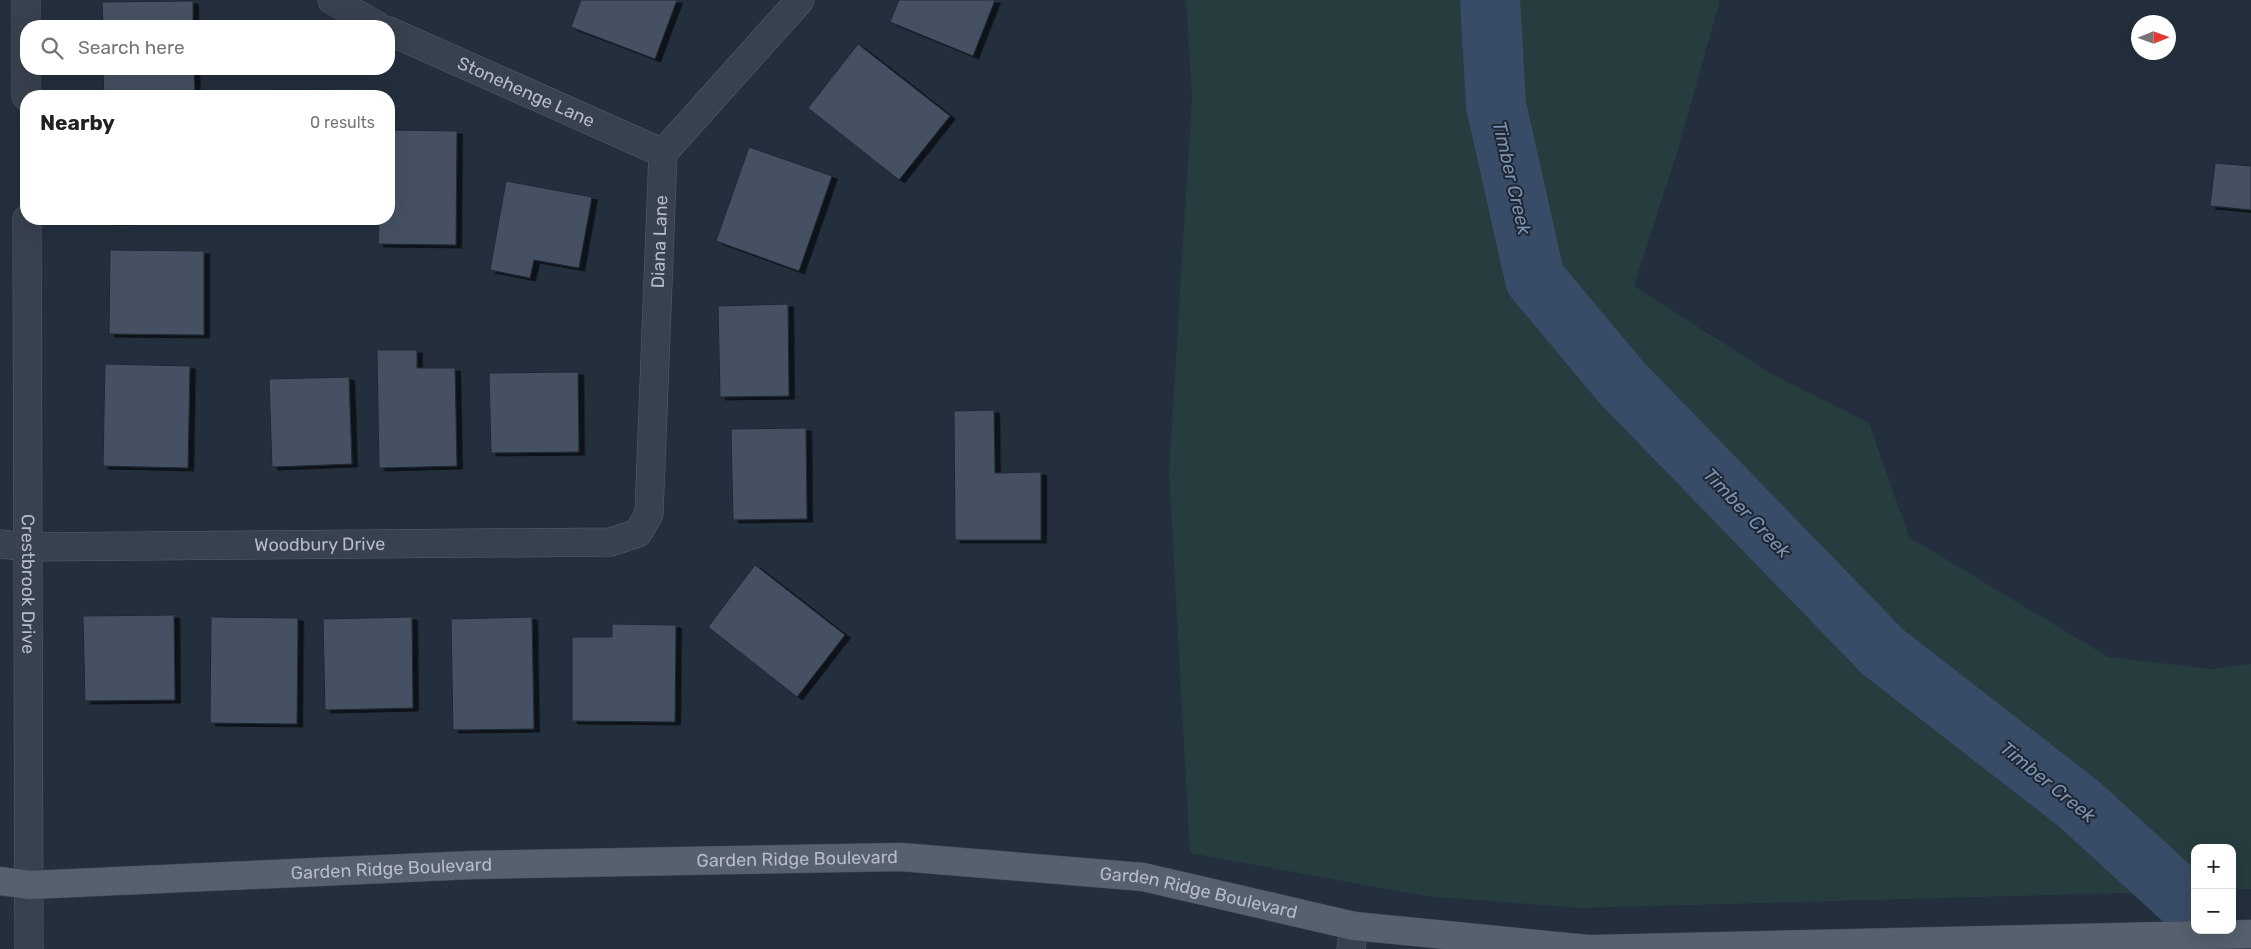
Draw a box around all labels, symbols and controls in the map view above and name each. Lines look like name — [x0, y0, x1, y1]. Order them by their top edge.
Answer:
north arrow — [2131, 15, 2176, 60]
search box — [20, 20, 395, 75]
icon: search — [38, 34, 66, 62]
text: Search here — [78, 36, 185, 59]
street label: Stonehenge Lane — [454, 52, 598, 132]
text: Nearby — [40, 110, 115, 135]
text: 0 results — [310, 113, 375, 132]
water label: Timber Creek — [1488, 119, 1536, 237]
street label: Diana Lane — [647, 195, 672, 289]
water label: Timber Creek — [1698, 463, 1796, 563]
street label: Crestbrook Drive — [17, 514, 39, 654]
street label: Woodbury Drive — [254, 533, 385, 556]
water label: Timber Creek — [1996, 736, 2101, 828]
map controls — [2191, 844, 2236, 934]
button: + — [2191, 844, 2236, 889]
street label: Garden Ridge Boulevard — [696, 846, 898, 872]
street label: Garden Ridge Boulevard — [290, 854, 492, 884]
street label: Garden Ridge Boulevard — [1099, 862, 1299, 923]
button: − — [2191, 889, 2236, 934]

